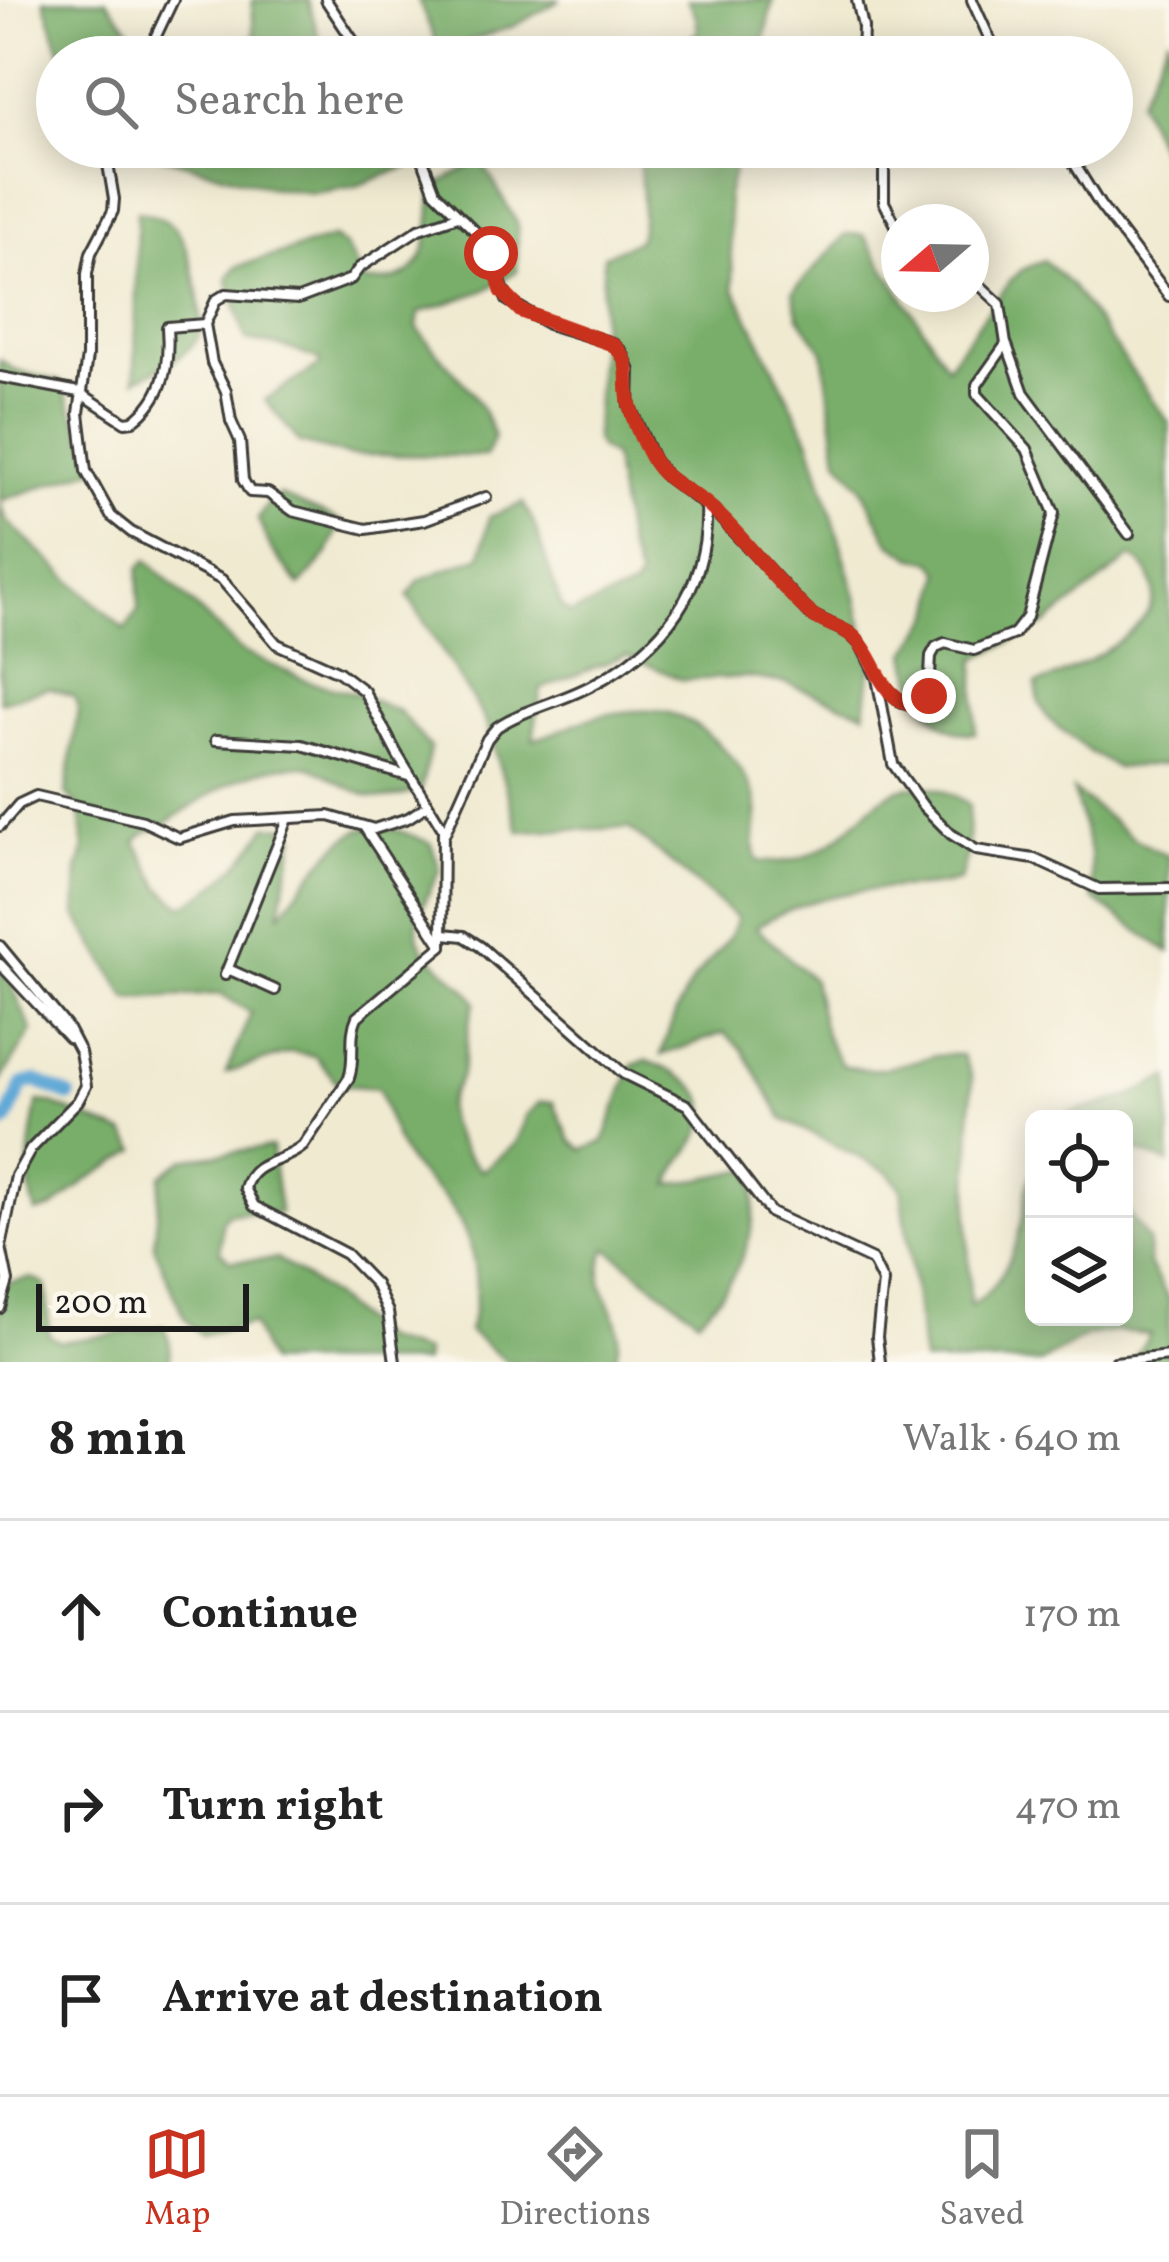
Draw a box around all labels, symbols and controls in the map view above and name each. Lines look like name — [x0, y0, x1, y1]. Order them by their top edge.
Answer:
search box — [36, 36, 1133, 168]
icon: search — [78, 69, 144, 135]
text: Search here — [174, 71, 405, 134]
north arrow — [881, 204, 989, 312]
route start — [464, 226, 518, 280]
route end — [902, 669, 956, 723]
map controls — [1025, 1110, 1133, 1326]
button: locate — [1025, 1110, 1133, 1218]
button: layers — [1025, 1218, 1133, 1326]
scale bar — [36, 1278, 249, 1331]
text: 200 m — [54, 1282, 148, 1328]
text: 8 min — [48, 1405, 187, 1476]
text: Walk · 640 m — [902, 1413, 1121, 1467]
icon: ahead — [48, 1583, 114, 1649]
text: Continue — [162, 1584, 358, 1647]
text: 170 m — [1023, 1589, 1121, 1643]
icon: right — [48, 1775, 114, 1841]
text: Turn right — [162, 1776, 383, 1839]
text: 470 m — [1015, 1781, 1121, 1835]
icon: arrive — [48, 1967, 114, 2033]
text: Arrive at destination — [162, 1968, 603, 2031]
tab: Map — [144, 2121, 211, 2239]
tab: Directions — [499, 2121, 651, 2239]
tab: Saved — [940, 2121, 1025, 2239]

